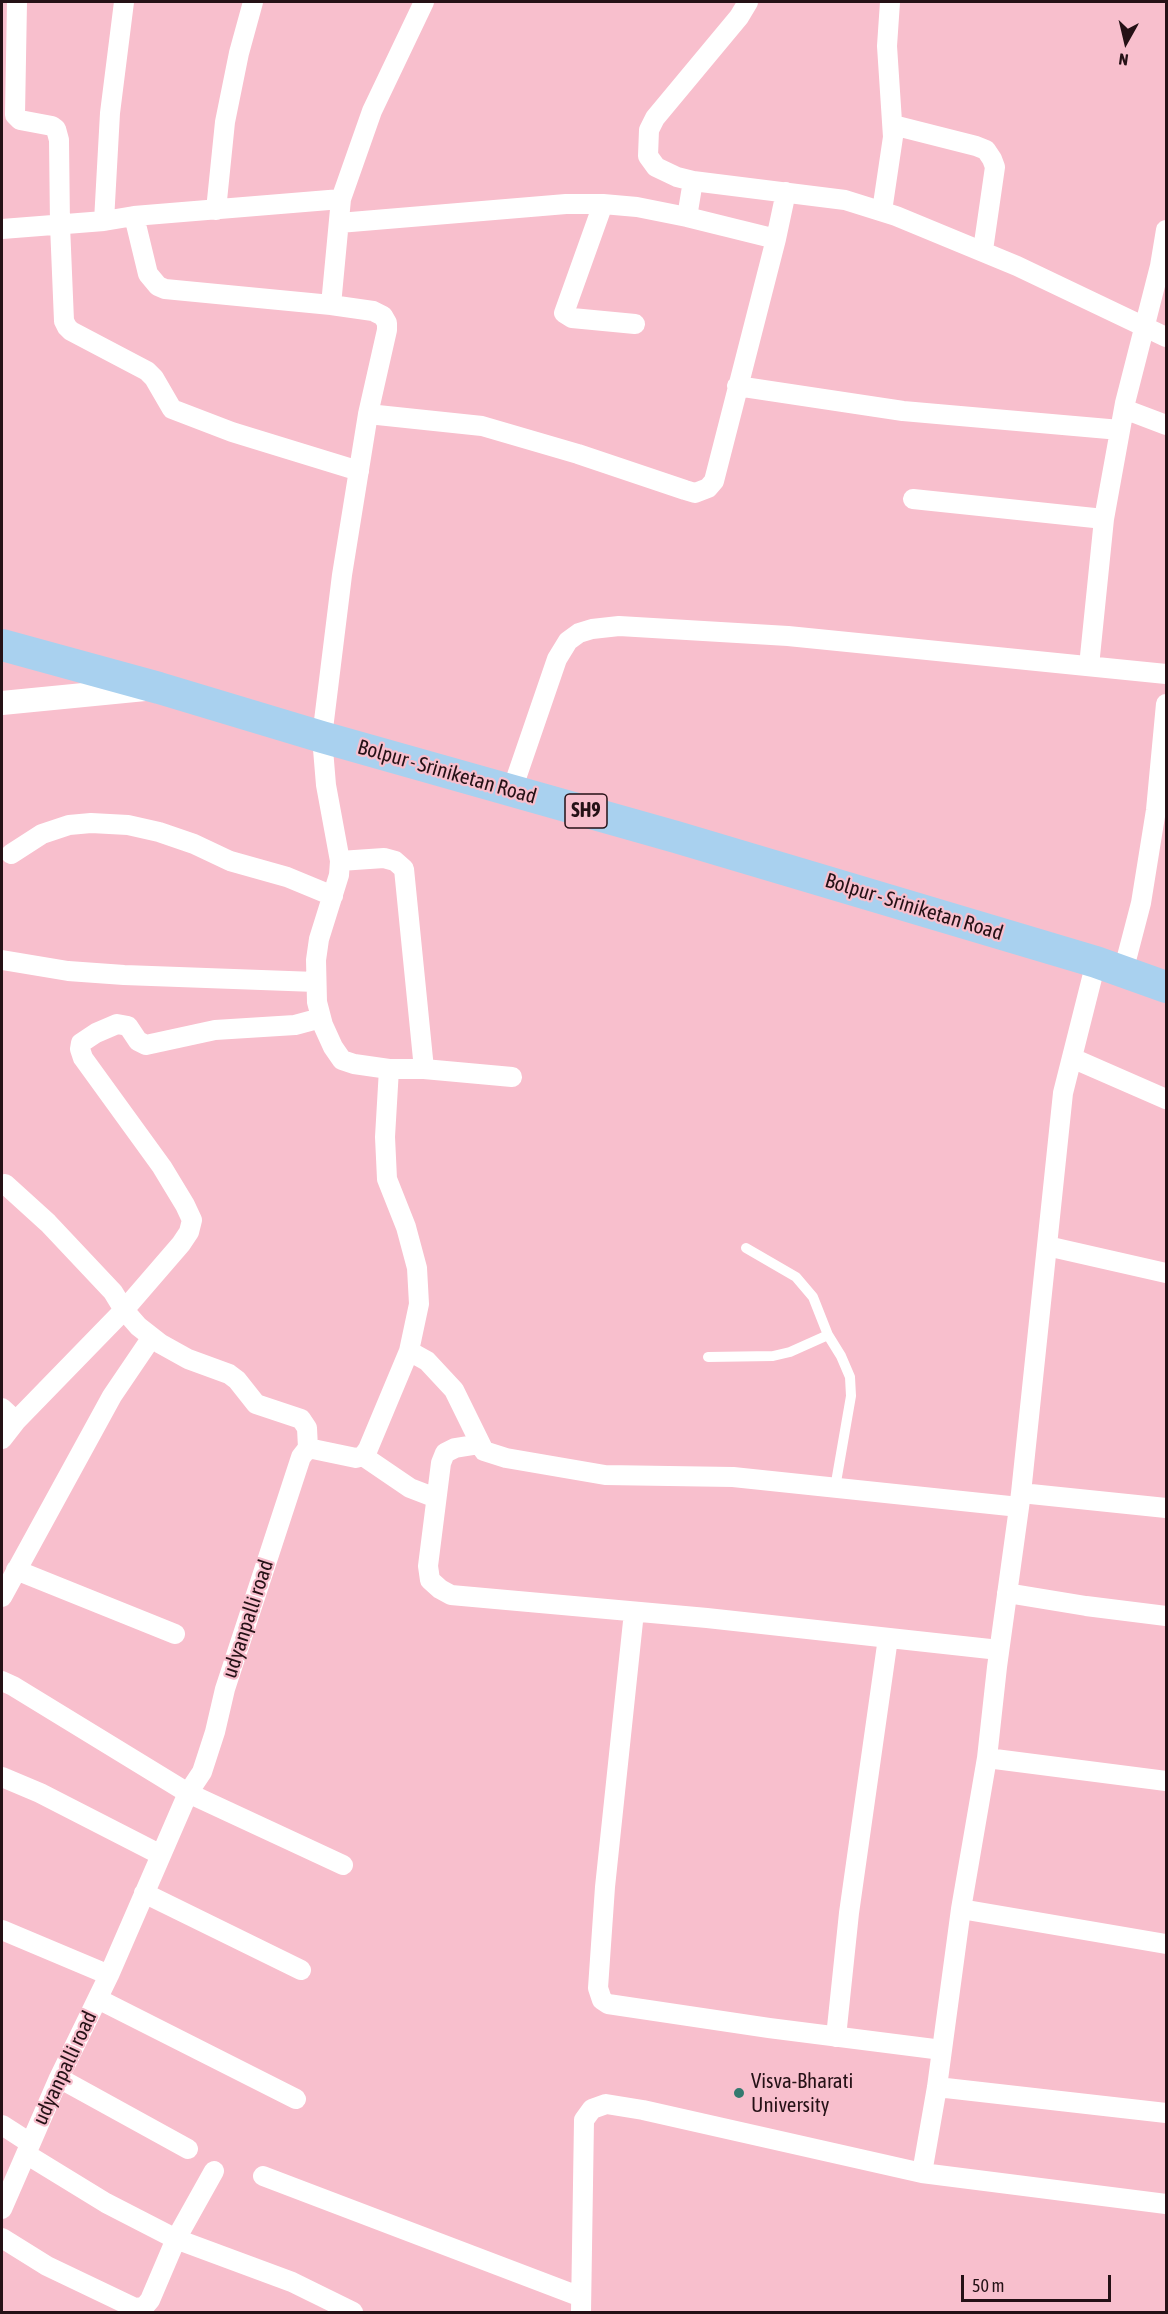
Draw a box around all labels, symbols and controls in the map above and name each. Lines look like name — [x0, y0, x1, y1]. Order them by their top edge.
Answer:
north arrow — [1096, 12, 1156, 72]
text: N — [1118, 50, 1129, 69]
street label: Bolpur - Sriniketan Road — [355, 734, 539, 810]
road number: SH9 — [565, 794, 607, 828]
street label: Bolpur - Sriniketan Road — [822, 868, 1006, 946]
street label: udyanpalli road — [217, 1557, 279, 1681]
street label: udyanpalli road — [28, 2007, 102, 2129]
place label: Visva-Bharati University — [751, 2068, 853, 2118]
marker: Visva-Bharati University — [732, 2086, 746, 2100]
scale bar — [964, 2263, 1114, 2301]
text: 50 m — [972, 2275, 1004, 2296]

